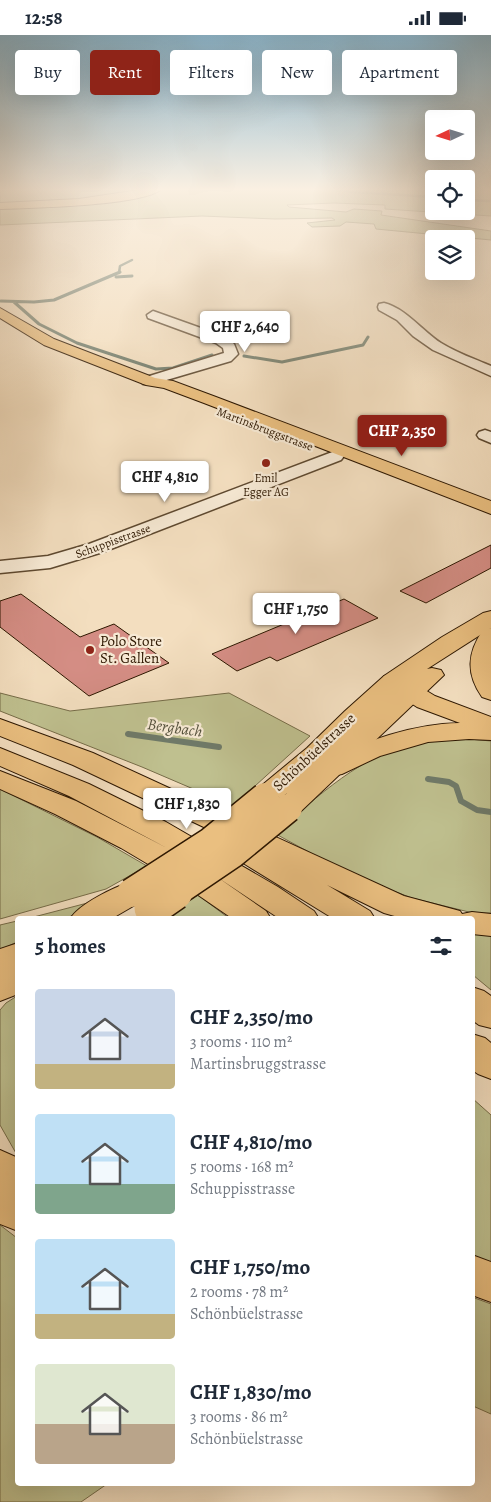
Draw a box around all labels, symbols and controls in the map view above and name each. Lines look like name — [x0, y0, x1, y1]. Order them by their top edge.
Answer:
text: 12:58 — [25, 5, 63, 31]
chip: Buy — [15, 50, 80, 95]
chip: Rent — [90, 50, 160, 95]
chip: Filters — [170, 50, 252, 95]
chip: New — [262, 50, 332, 95]
chip: Apartment — [342, 50, 457, 95]
north arrow — [425, 110, 475, 160]
map controls — [425, 110, 475, 280]
button: locate — [425, 170, 475, 220]
button: layers — [425, 230, 475, 280]
pin: CHF 2,640 — [188, 311, 302, 353]
text: CHF 2,640 — [211, 316, 279, 338]
street label: Martinsbruggstrasse — [214, 403, 316, 455]
pin: CHF 2,350 — [345, 415, 459, 457]
text: CHF 2,350 — [369, 420, 435, 442]
marker: Emil Egger AG — [260, 457, 272, 469]
pin: CHF 4,810 — [108, 461, 222, 503]
text: CHF 4,810 — [132, 466, 198, 488]
place label: Emil Egger AG — [243, 470, 289, 500]
street label: Schuppisstrasse — [73, 520, 153, 562]
pin: CHF 1,750 — [239, 593, 353, 635]
text: CHF 1,750 — [264, 598, 328, 620]
place label: Polo Store St. Gallen — [100, 631, 162, 668]
marker: Polo Store St. Gallen — [84, 644, 96, 656]
street label: Schönbüelstrasse — [268, 708, 360, 796]
water label: Bergbach — [146, 713, 204, 743]
pin: CHF 1,830 — [130, 787, 244, 830]
text: CHF 1,830 — [154, 793, 220, 815]
text: 5 homes — [35, 932, 106, 960]
icon: filters — [427, 932, 455, 960]
text: CHF 2,350/mo — [190, 1003, 313, 1031]
icon: home — [75, 1009, 135, 1069]
text: 3 rooms · 110 m² — [190, 1031, 292, 1053]
text: Martinsbruggstrasse — [190, 1053, 326, 1075]
text: CHF 4,810/mo — [190, 1128, 312, 1156]
icon: home — [75, 1134, 135, 1194]
text: 5 rooms · 168 m² — [190, 1156, 294, 1178]
text: Schuppisstrasse — [190, 1178, 295, 1200]
text: CHF 1,750/mo — [190, 1253, 310, 1281]
icon: home — [75, 1259, 135, 1319]
text: 2 rooms · 78 m² — [190, 1281, 288, 1303]
text: Schönbüelstrasse — [190, 1303, 303, 1325]
text: CHF 1,830/mo — [190, 1378, 312, 1406]
icon: home — [75, 1384, 135, 1444]
text: 3 rooms · 86 m² — [190, 1406, 288, 1428]
text: Schönbüelstrasse — [190, 1428, 303, 1450]

